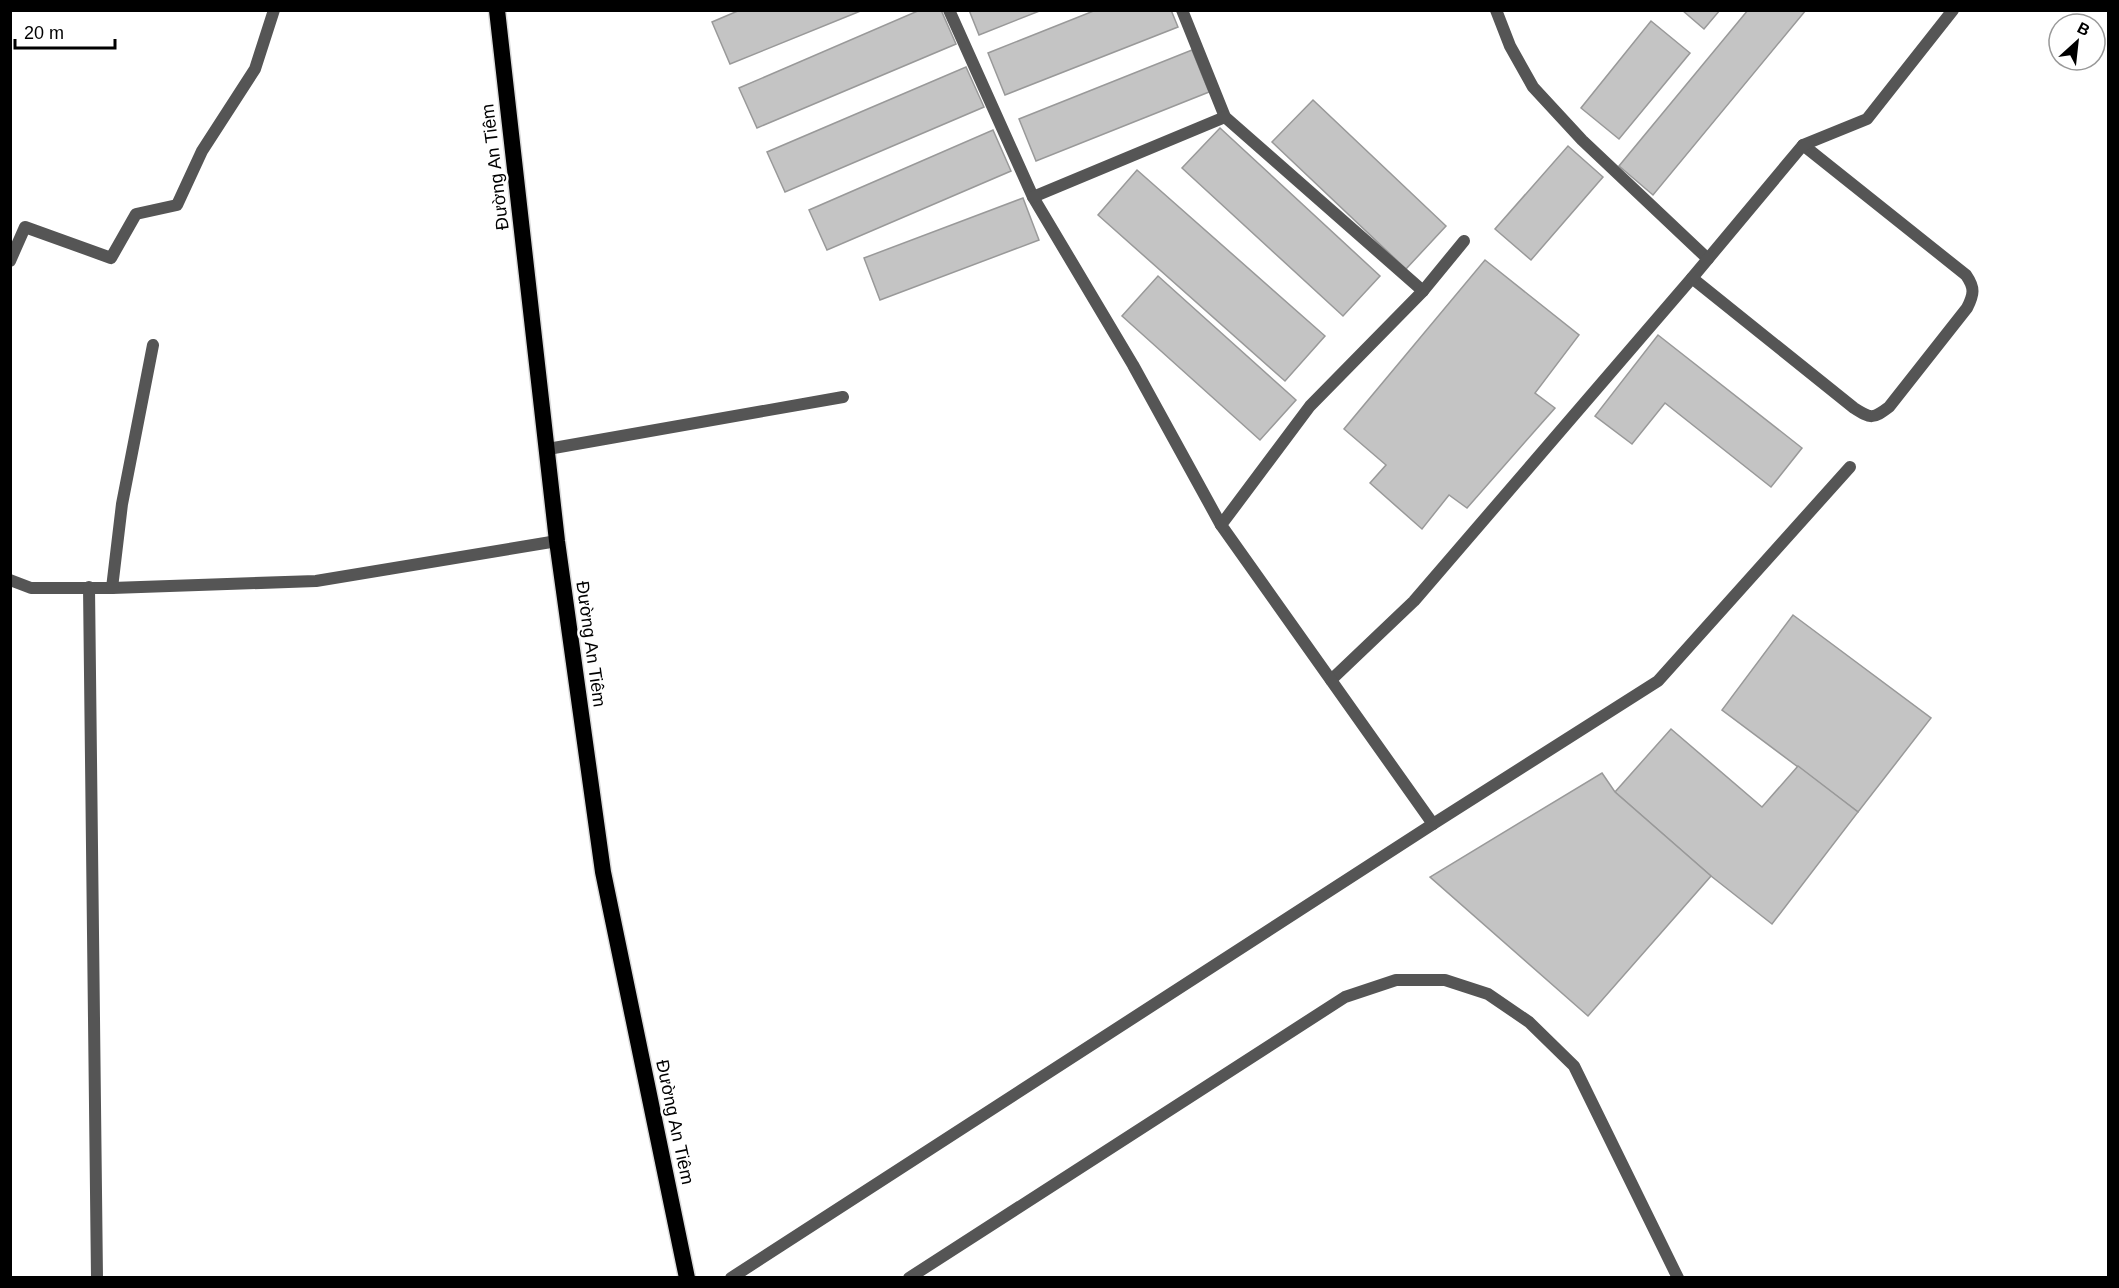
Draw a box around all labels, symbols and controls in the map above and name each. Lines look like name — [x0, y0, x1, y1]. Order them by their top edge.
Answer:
scale bar — [15, 12, 116, 50]
north arrow — [2047, 12, 2107, 72]
text: B — [2075, 19, 2093, 39]
text: 20 m — [24, 23, 64, 43]
street label: Đường An Tiêm — [477, 103, 513, 231]
street label: Đường An Tiêm — [572, 580, 610, 708]
street label: Đường An Tiêm — [652, 1058, 698, 1186]

